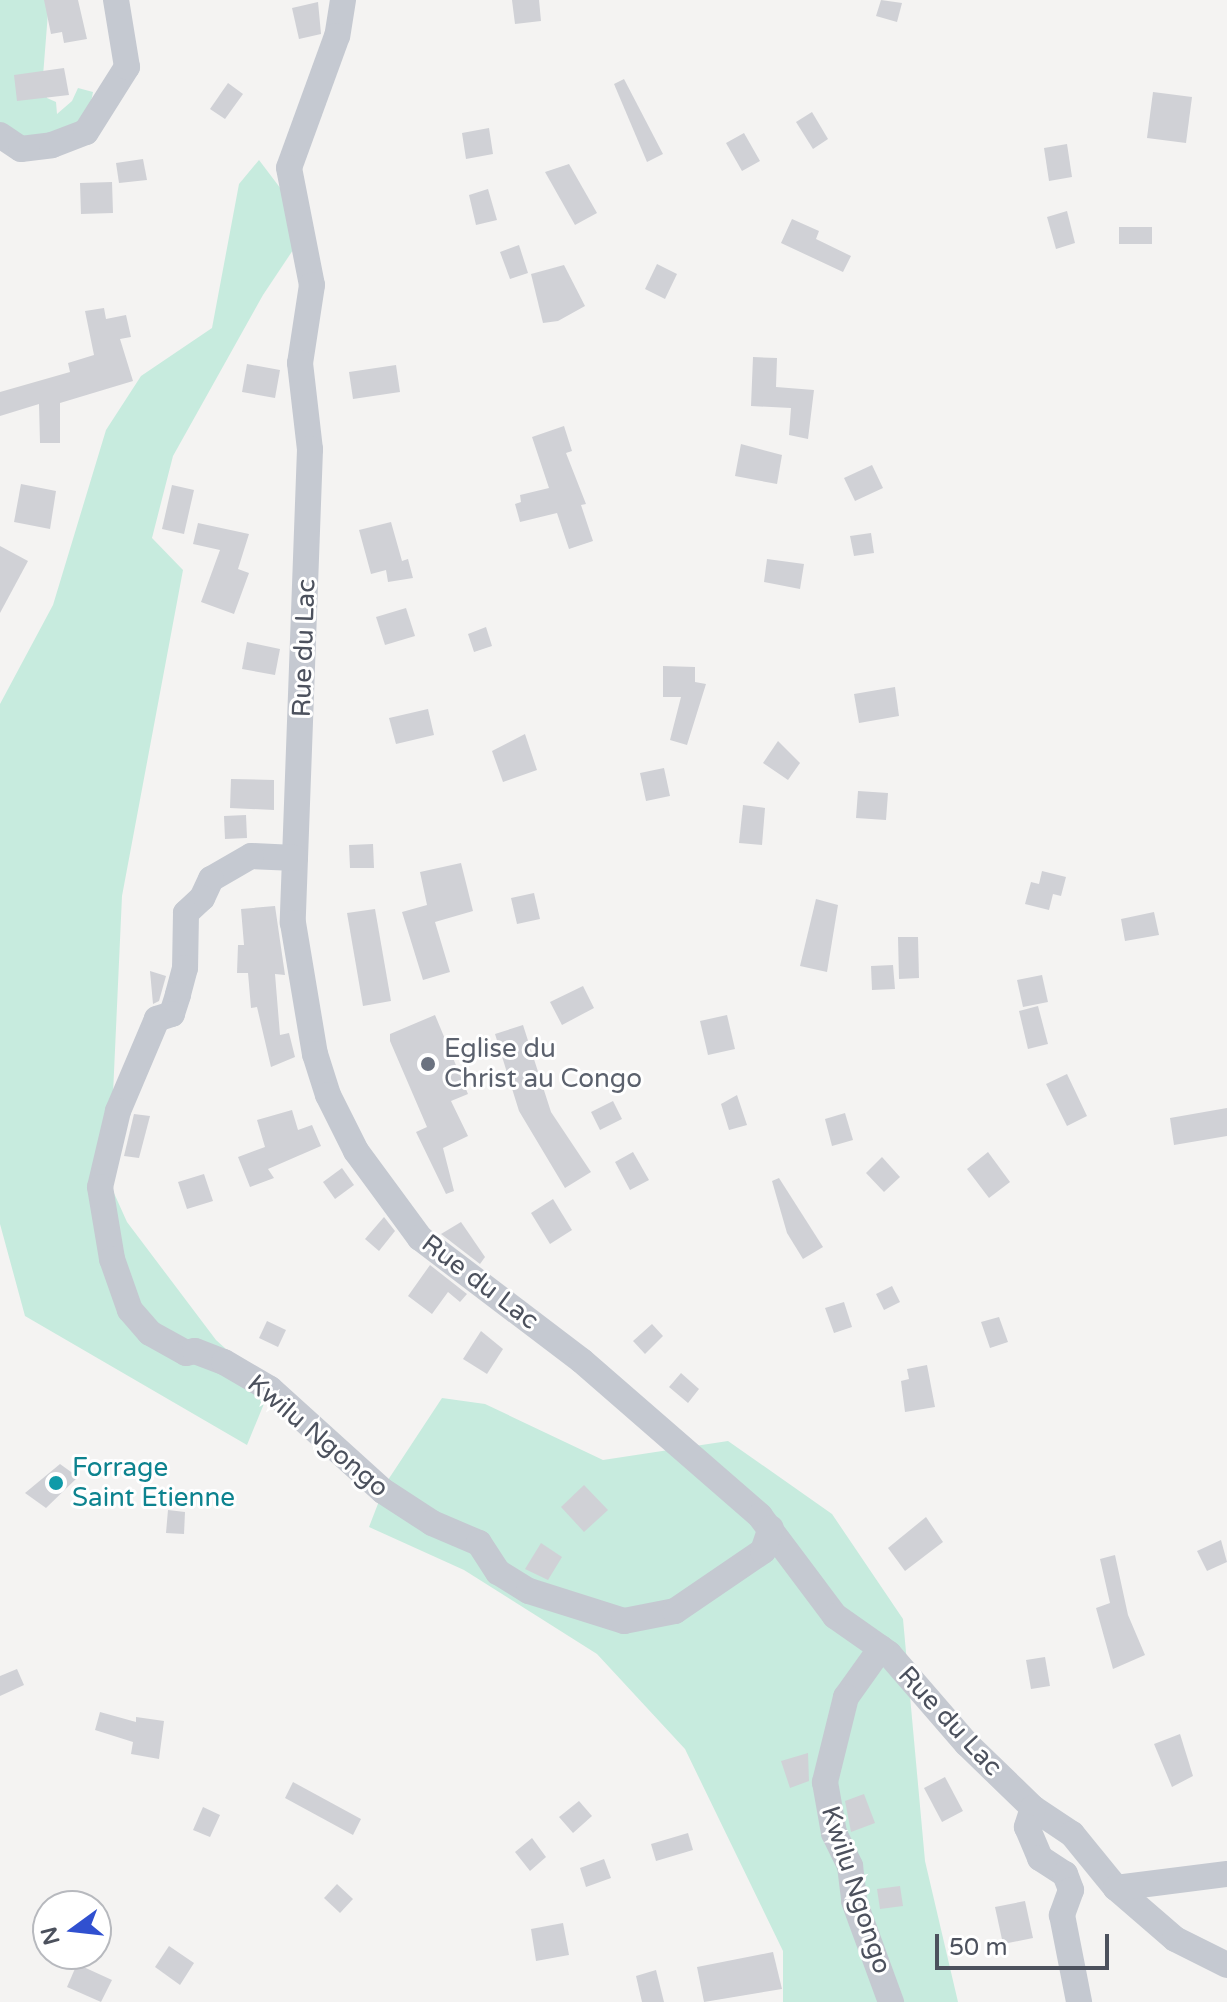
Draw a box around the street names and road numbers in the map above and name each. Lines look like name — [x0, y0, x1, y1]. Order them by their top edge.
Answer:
street label: Rue du Lac — [286, 578, 322, 718]
street label: Rue du Lac — [415, 1228, 545, 1336]
street label: Kwilu Ngongo — [241, 1368, 395, 1504]
street label: Rue du Lac — [891, 1660, 1009, 1782]
street label: Kwilu Ngongo — [814, 1802, 898, 1978]

